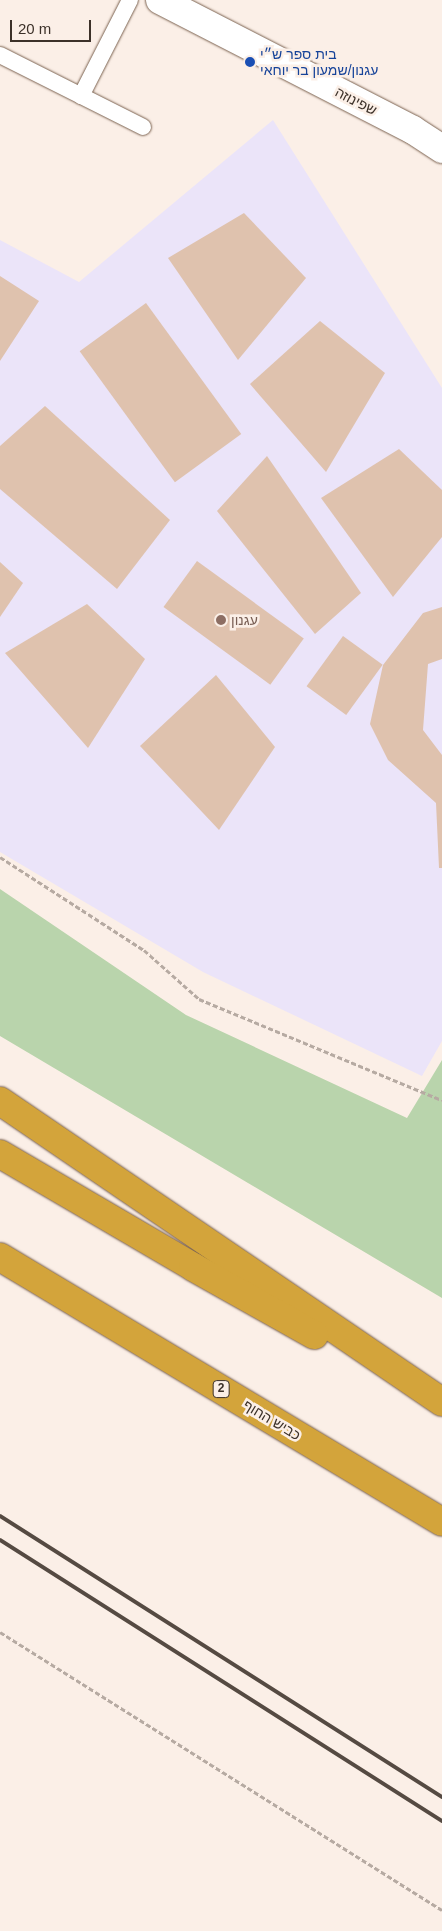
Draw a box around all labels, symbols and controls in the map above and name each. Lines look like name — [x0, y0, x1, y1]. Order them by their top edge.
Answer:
scale bar — [12, 10, 94, 42]
text: 20 m — [18, 20, 51, 37]
place label: בית ספר ש״י עגנון/שמעון בר יוחאי — [260, 46, 378, 78]
marker: בית ספר ש״י עגנון/שמעון בר יוחאי — [244, 56, 256, 68]
street label: שפינוזה — [332, 83, 380, 119]
place label: עגנון — [231, 612, 258, 628]
marker: עגנון — [215, 614, 227, 626]
road number: 2 — [212, 1380, 230, 1398]
street label: כביש החוף — [240, 1396, 304, 1444]

